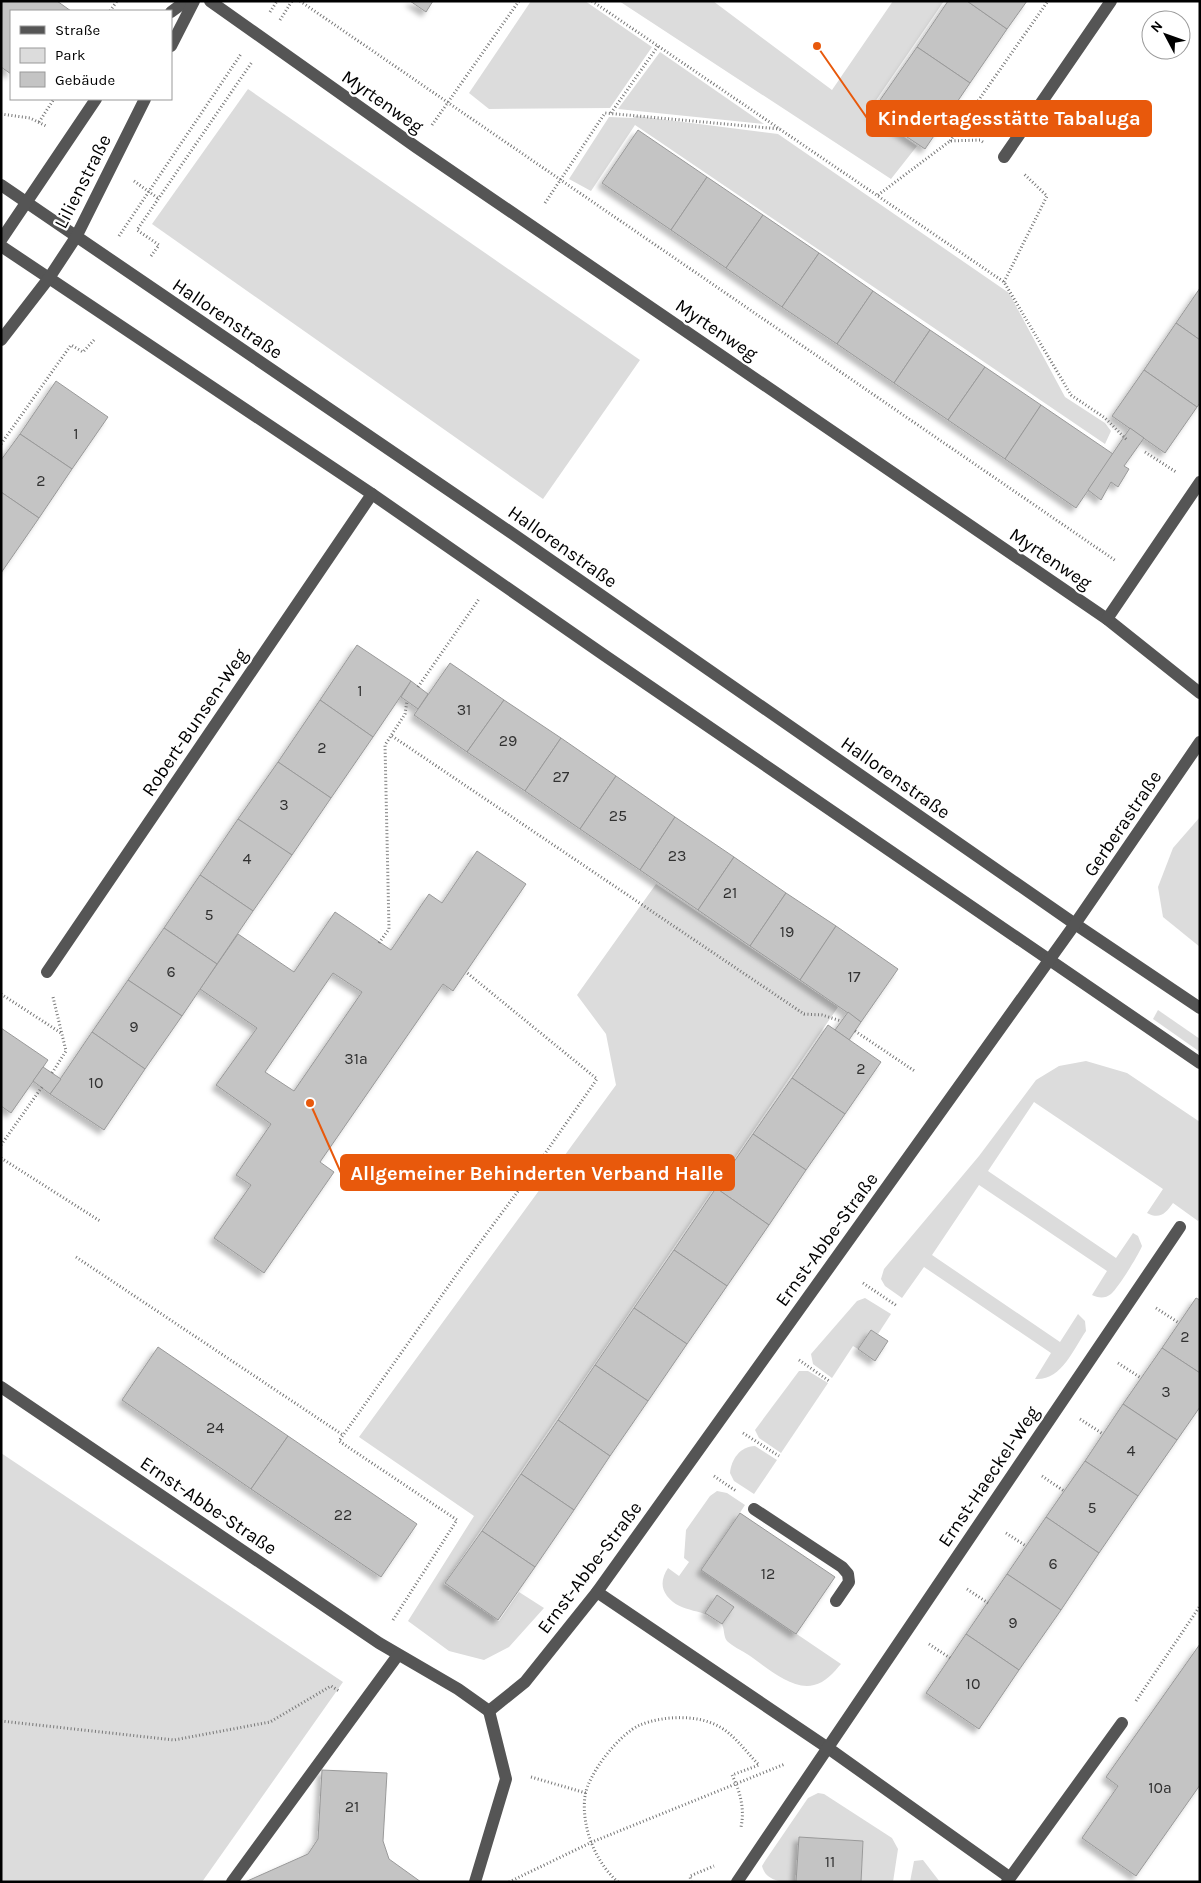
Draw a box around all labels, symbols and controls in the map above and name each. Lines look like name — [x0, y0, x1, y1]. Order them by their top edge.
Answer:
legend — [10, 10, 172, 100]
north arrow — [1141, 10, 1191, 60]
text: N — [1147, 17, 1166, 36]
text: Straße — [55, 21, 100, 39]
text: Park — [55, 46, 85, 64]
street label: Myrtenweg — [337, 66, 428, 138]
text: Gebäude — [55, 71, 115, 89]
callout: Kindertagesstätte Tabaluga — [867, 101, 1151, 136]
text: Kindertagesstätte Tabaluga — [877, 107, 1141, 130]
street label: Lilienstraße — [50, 131, 116, 232]
street label: Hallorenstraße — [168, 274, 287, 364]
street label: Myrtenweg — [671, 294, 762, 366]
house number: 1 — [73, 424, 79, 443]
house number: 2 — [36, 471, 46, 490]
street label: Hallorenstraße — [504, 501, 621, 593]
street label: Myrtenweg — [1005, 523, 1096, 595]
street label: Robert-Bunsen-Weg — [137, 644, 253, 800]
house number: 1 — [357, 681, 363, 700]
house number: 31 — [457, 700, 471, 719]
house number: 29 — [499, 731, 517, 750]
street label: Hallorenstraße — [837, 732, 954, 824]
house number: 2 — [317, 738, 327, 757]
street label: Gerberastraße — [1079, 766, 1166, 881]
house number: 27 — [553, 767, 570, 786]
house number: 3 — [279, 795, 289, 814]
house number: 25 — [609, 806, 627, 825]
house number: 23 — [668, 846, 686, 865]
house number: 4 — [243, 849, 252, 868]
house number: 21 — [723, 883, 737, 902]
house number: 5 — [204, 905, 214, 924]
house number: 19 — [780, 922, 794, 941]
house number: 6 — [166, 962, 176, 981]
house number: 17 — [848, 967, 861, 986]
house number: 9 — [129, 1017, 139, 1036]
house number: 31a — [344, 1049, 368, 1068]
house number: 2 — [856, 1059, 866, 1078]
house number: 10 — [89, 1073, 103, 1092]
callout: Allgemeiner Behinderten Verband Halle — [341, 1155, 734, 1190]
text: Allgemeiner Behinderten Verband Halle — [351, 1162, 723, 1185]
street label: Ernst-Abbe-Straße — [771, 1168, 883, 1311]
house number: 2 — [1180, 1327, 1190, 1346]
house number: 3 — [1161, 1382, 1171, 1401]
street label: Ernst-Haeckel-Weg — [934, 1402, 1044, 1551]
house number: 24 — [206, 1418, 224, 1437]
house number: 4 — [1127, 1441, 1136, 1460]
street label: Ernst-Abbe-Straße — [136, 1452, 281, 1560]
street label: Ernst-Abbe-Straße — [533, 1497, 647, 1638]
house number: 5 — [1087, 1498, 1097, 1517]
house number: 22 — [334, 1505, 352, 1524]
house number: 6 — [1048, 1554, 1058, 1573]
house number: 12 — [761, 1564, 775, 1583]
house number: 9 — [1008, 1613, 1018, 1632]
house number: 10 — [966, 1674, 980, 1693]
house number: 10a — [1148, 1778, 1172, 1797]
house number: 21 — [345, 1797, 359, 1816]
house number: 11 — [825, 1852, 835, 1871]

